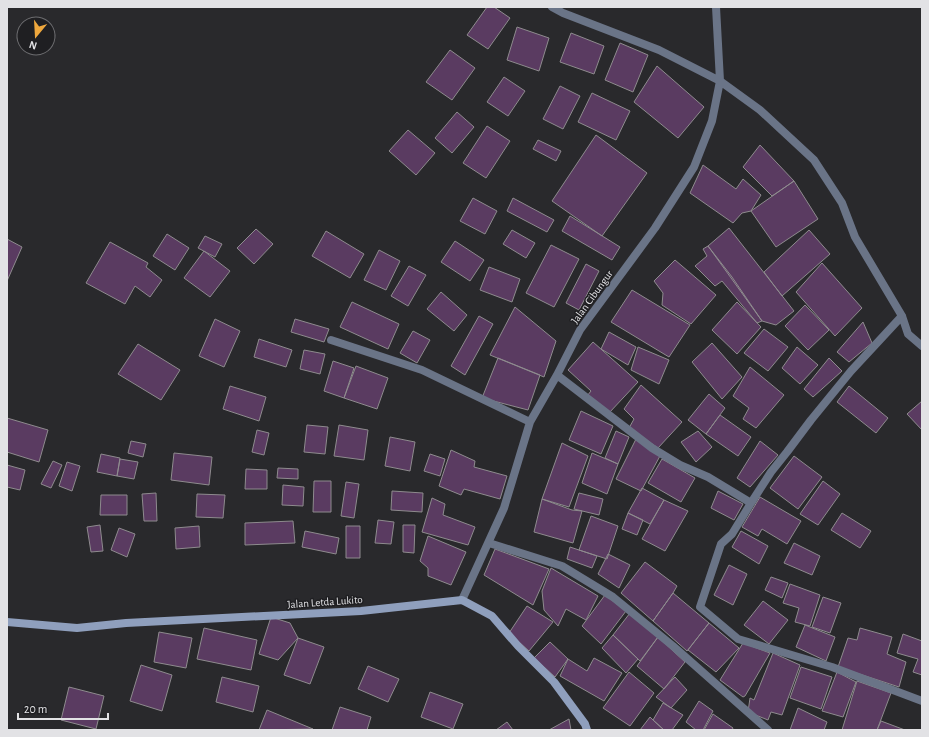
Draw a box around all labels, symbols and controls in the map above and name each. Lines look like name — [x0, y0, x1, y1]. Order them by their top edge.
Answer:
north arrow — [16, 16, 56, 56]
text: N — [28, 39, 38, 51]
street label: Jalan Cibungur — [569, 268, 615, 326]
street label: Jalan Letda Lukito — [287, 594, 363, 610]
scale bar — [18, 695, 108, 721]
text: 20 m — [24, 703, 47, 715]

